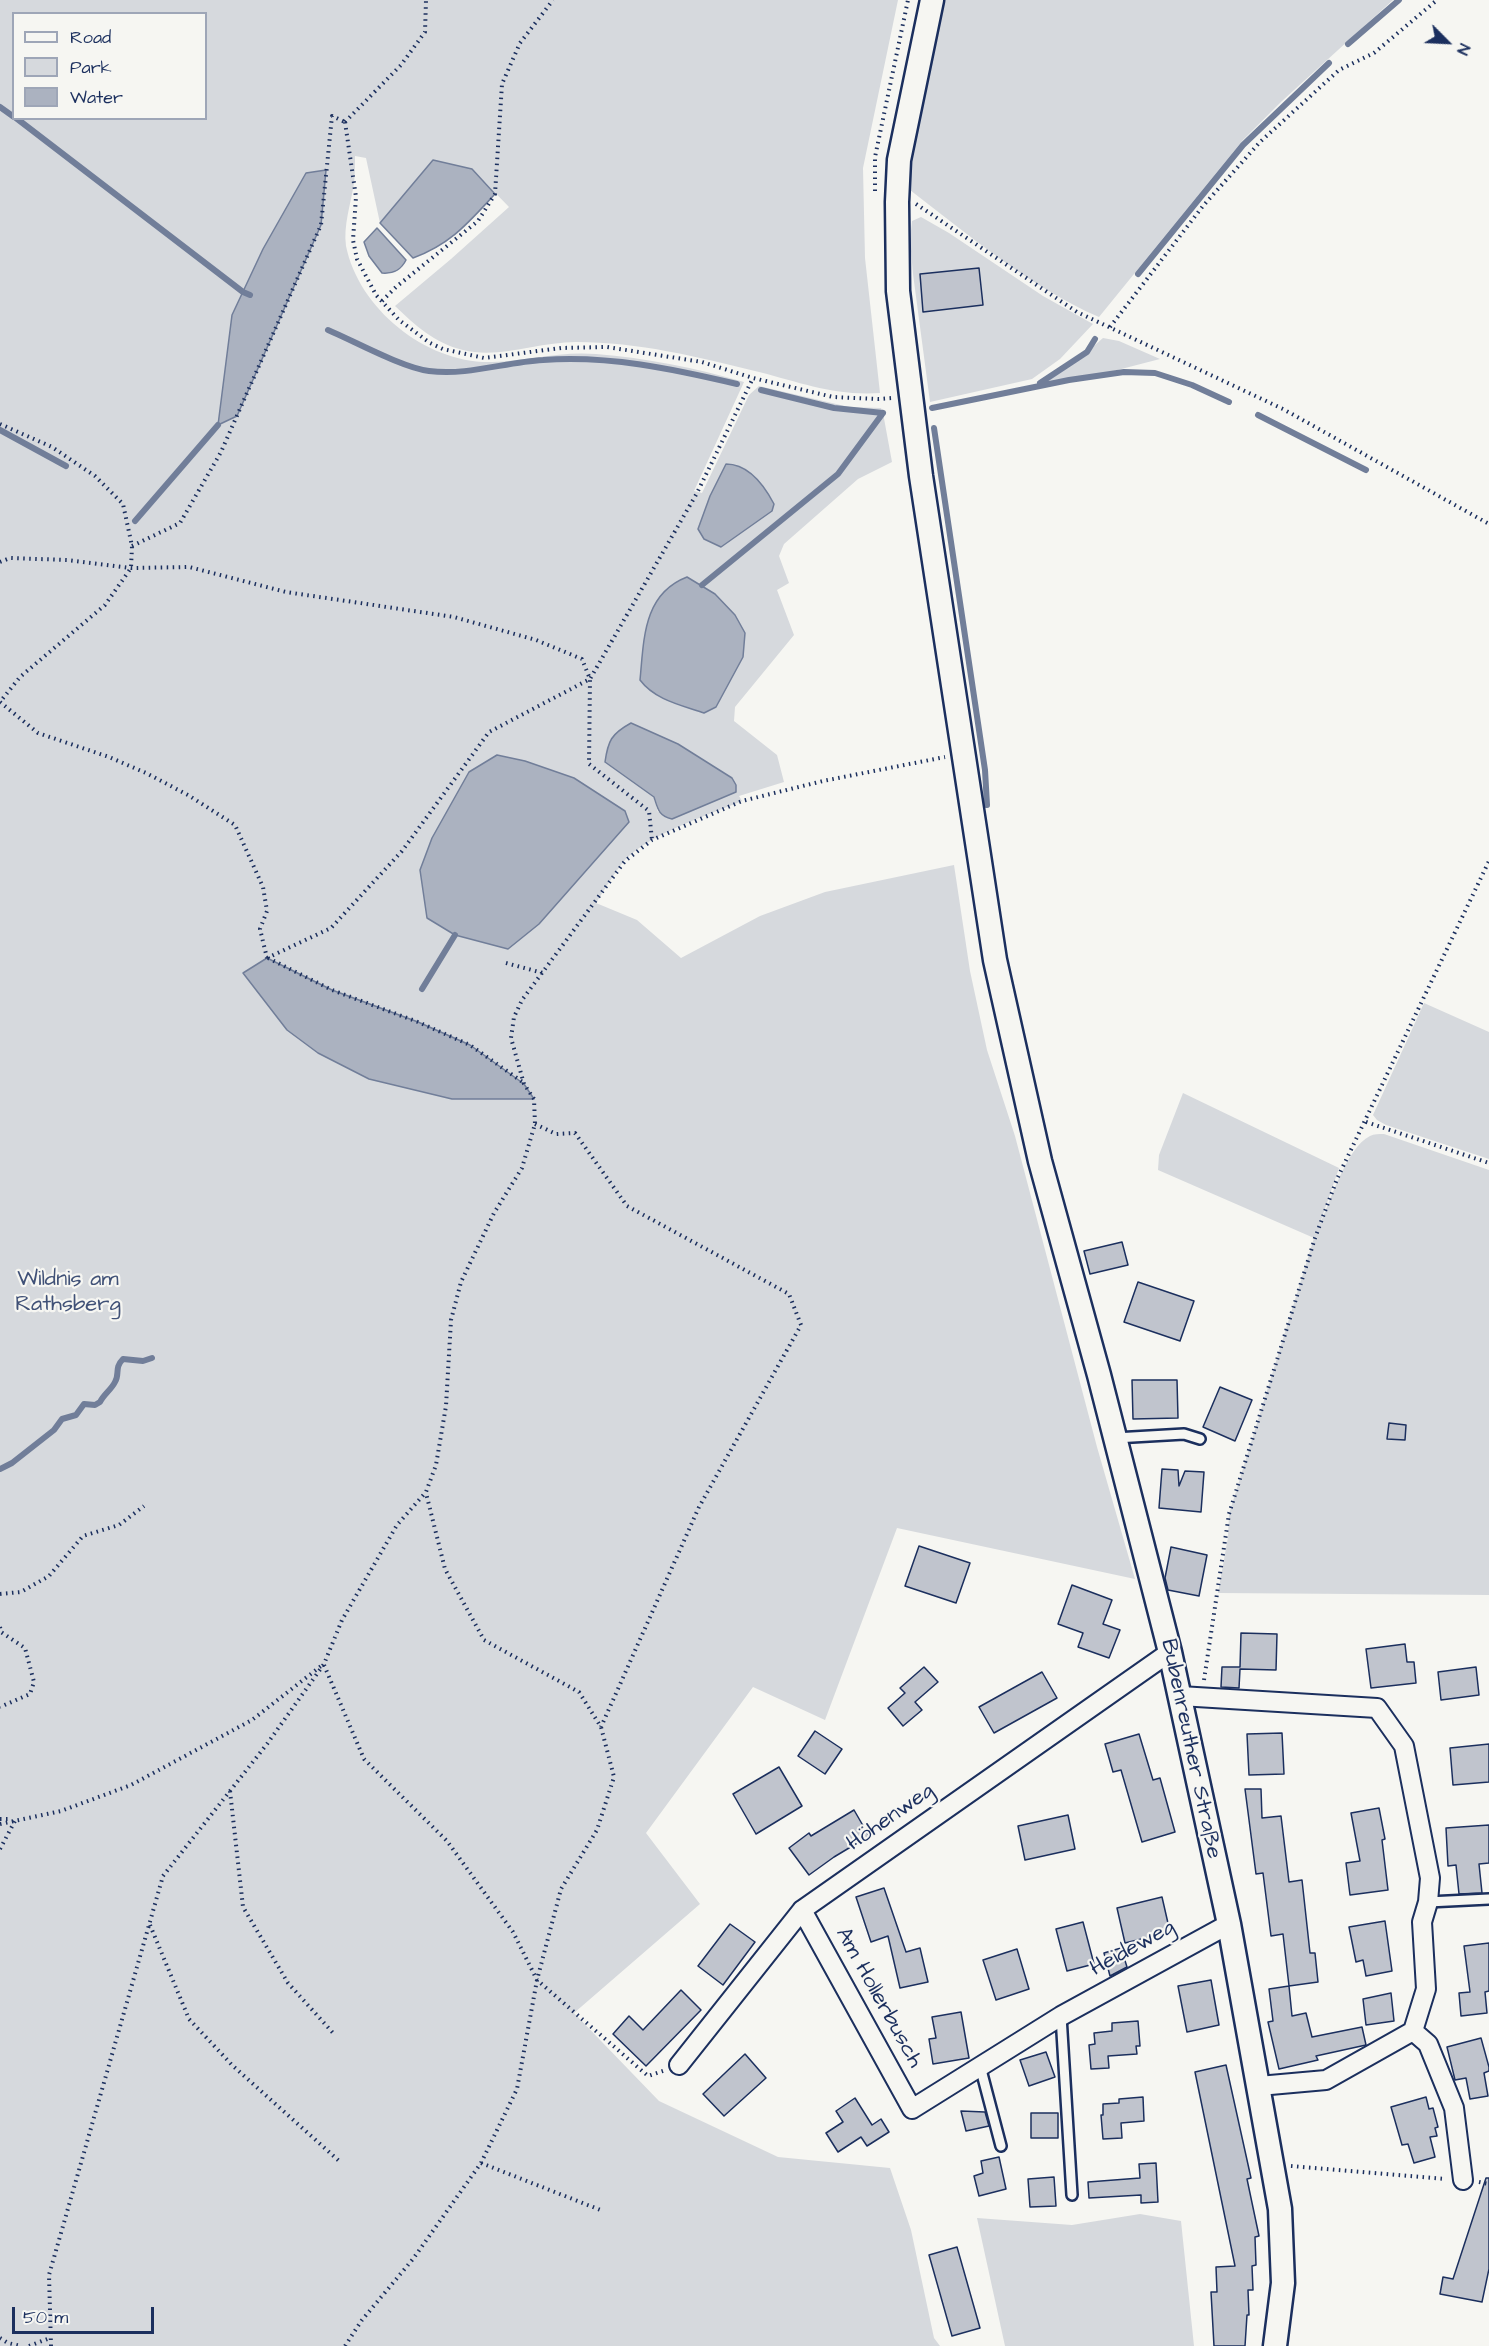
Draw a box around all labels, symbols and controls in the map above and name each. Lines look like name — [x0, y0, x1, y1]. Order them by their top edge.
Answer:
legend — [12, 12, 207, 120]
north arrow — [1417, 12, 1477, 72]
text: Road — [70, 25, 111, 50]
text: N — [1451, 40, 1476, 58]
text: Park — [70, 55, 112, 80]
text: Water — [70, 85, 123, 110]
park label: Wildnis am Rathsberg — [15, 1267, 121, 1318]
street label: Bubenreuther Straße — [1154, 1637, 1226, 1861]
street label: Höhenweg — [842, 1778, 940, 1858]
street label: Heideweg — [1086, 1915, 1180, 1983]
street label: Am Hollerbusch — [829, 1923, 927, 2073]
scale bar — [15, 2295, 158, 2333]
text: 50 m — [23, 2305, 68, 2330]

